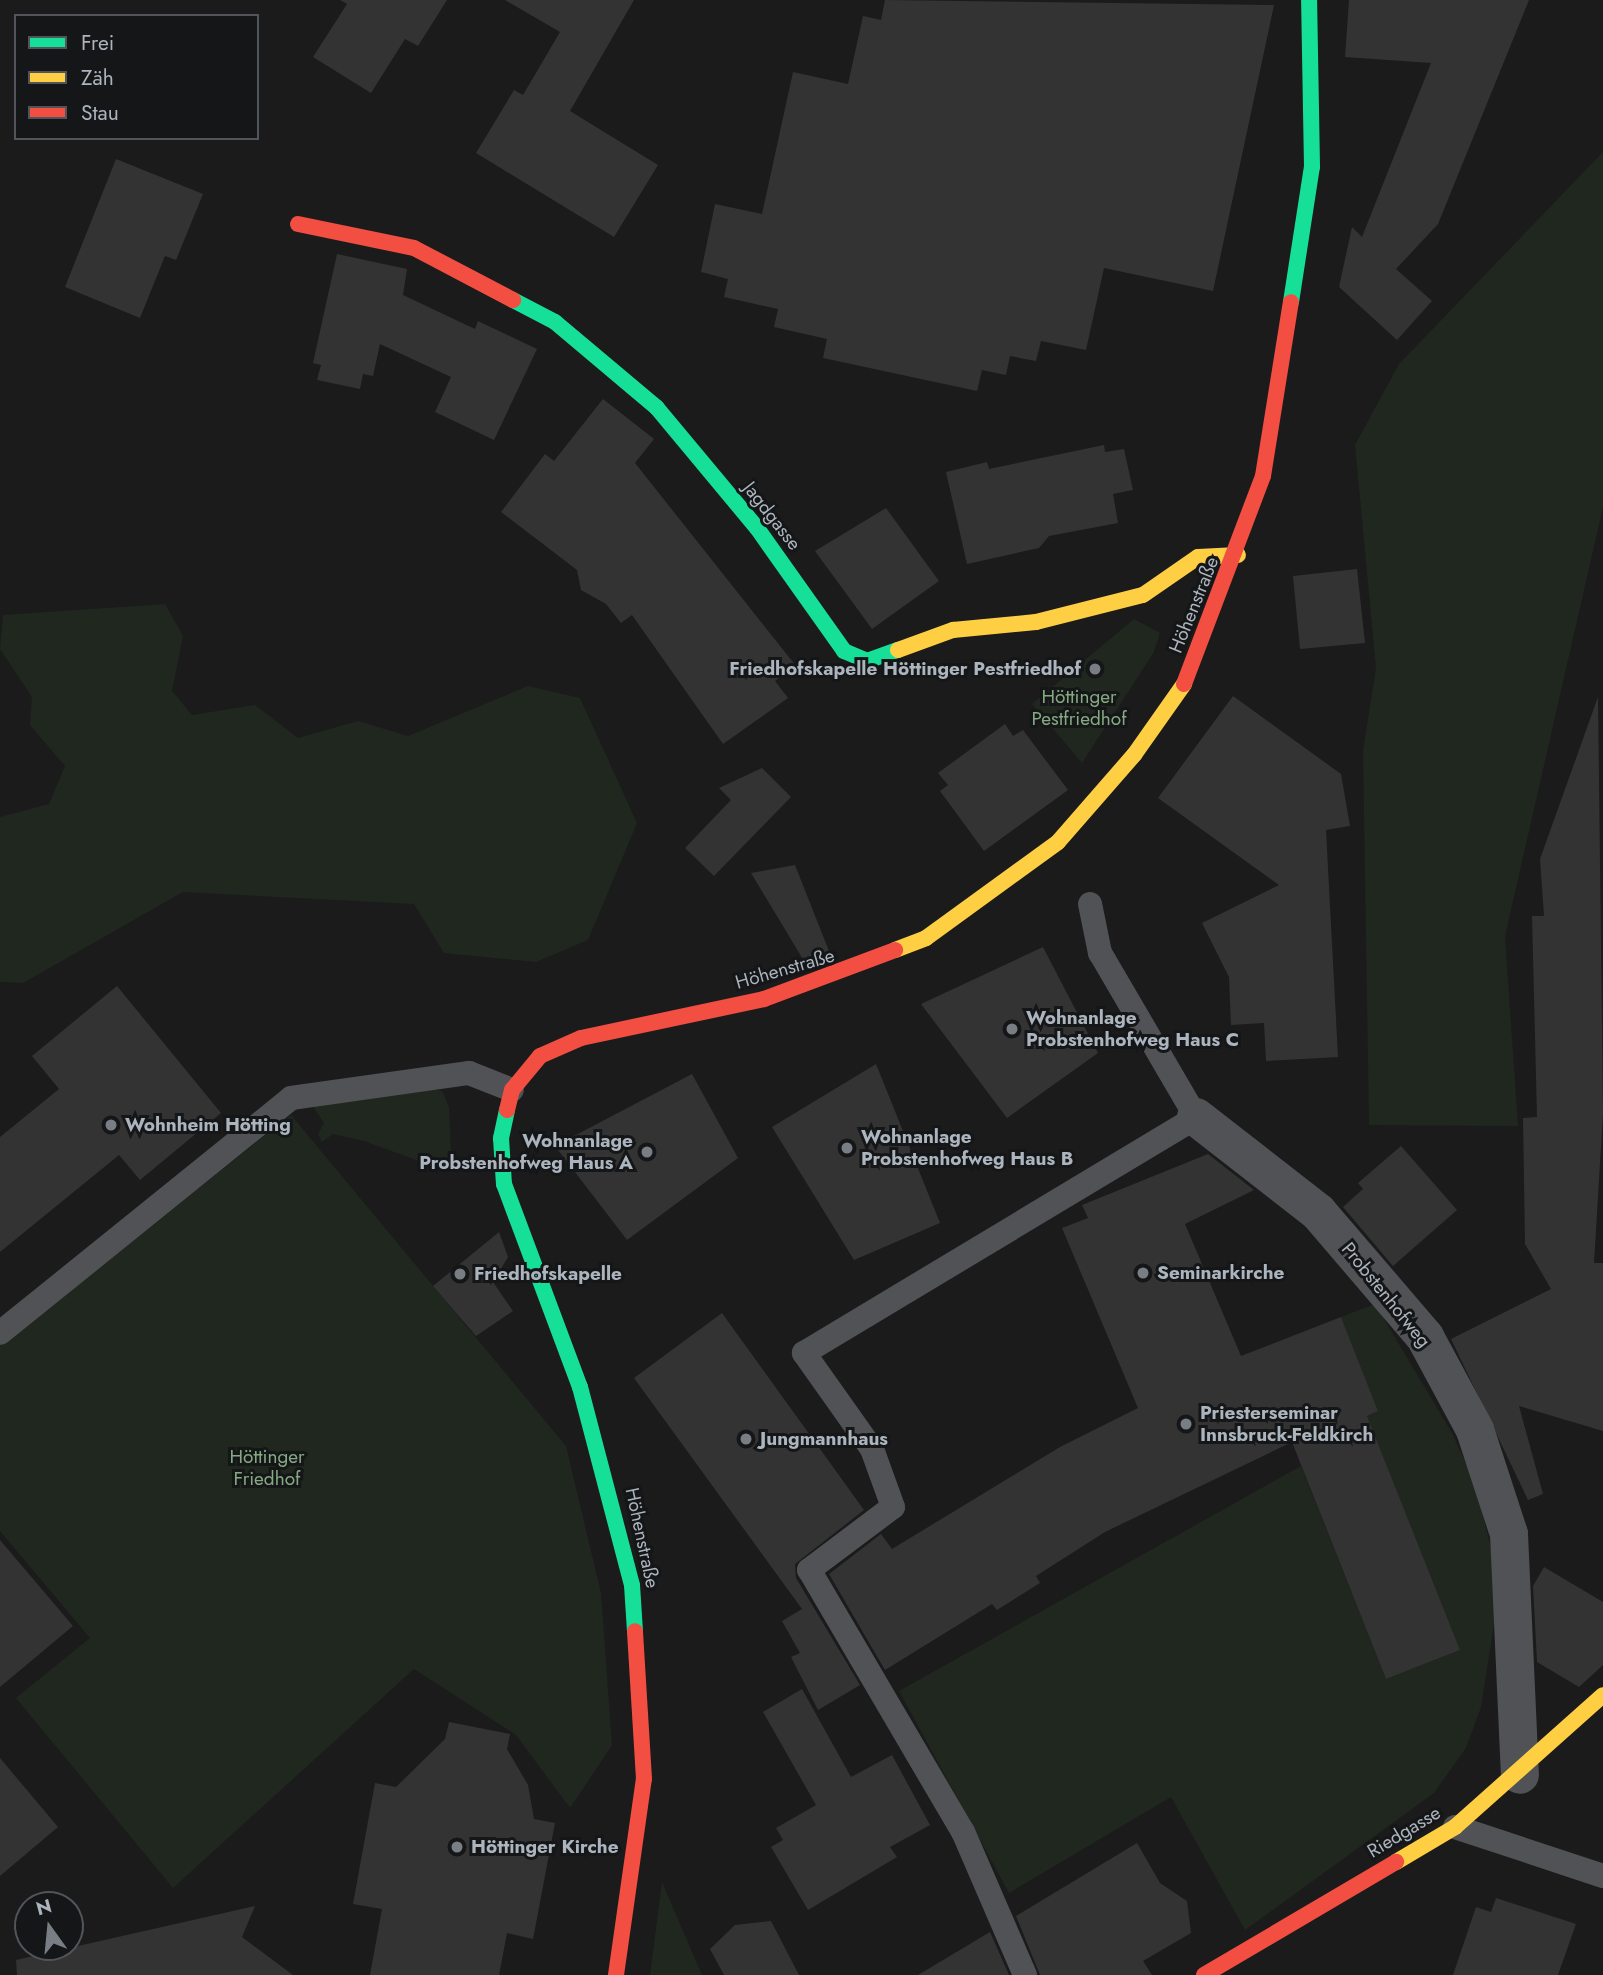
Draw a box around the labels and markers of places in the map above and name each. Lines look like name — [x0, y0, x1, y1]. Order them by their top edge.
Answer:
place label: Friedhofskapelle Höttinger Pestfriedhof — [729, 658, 1081, 680]
marker: Friedhofskapelle Höttinger Pestfriedhof — [1087, 661, 1103, 677]
place label: Wohnanlage Probstenhofweg Haus C — [1026, 1007, 1239, 1051]
marker: Wohnanlage Probstenhofweg Haus C — [1004, 1021, 1020, 1037]
place label: Wohnheim Hötting — [125, 1114, 291, 1136]
marker: Wohnheim Hötting — [103, 1117, 119, 1133]
place label: Wohnanlage Probstenhofweg Haus B — [861, 1126, 1073, 1170]
place label: Wohnanlage Probstenhofweg Haus A — [419, 1130, 633, 1174]
marker: Wohnanlage Probstenhofweg Haus B — [839, 1140, 855, 1156]
marker: Wohnanlage Probstenhofweg Haus A — [639, 1144, 655, 1160]
place label: Seminarkirche — [1157, 1262, 1284, 1284]
place label: Friedhofskapelle — [474, 1263, 622, 1285]
marker: Seminarkirche — [1135, 1265, 1151, 1281]
marker: Friedhofskapelle — [452, 1266, 468, 1282]
place label: Priesterseminar Innsbruck-Feldkirch — [1200, 1402, 1373, 1446]
marker: Priesterseminar Innsbruck-Feldkirch — [1178, 1416, 1194, 1432]
place label: Jungmannhaus — [760, 1428, 888, 1450]
marker: Jungmannhaus — [738, 1431, 754, 1447]
place label: Höttinger Kirche — [471, 1836, 619, 1858]
marker: Höttinger Kirche — [449, 1839, 465, 1855]

